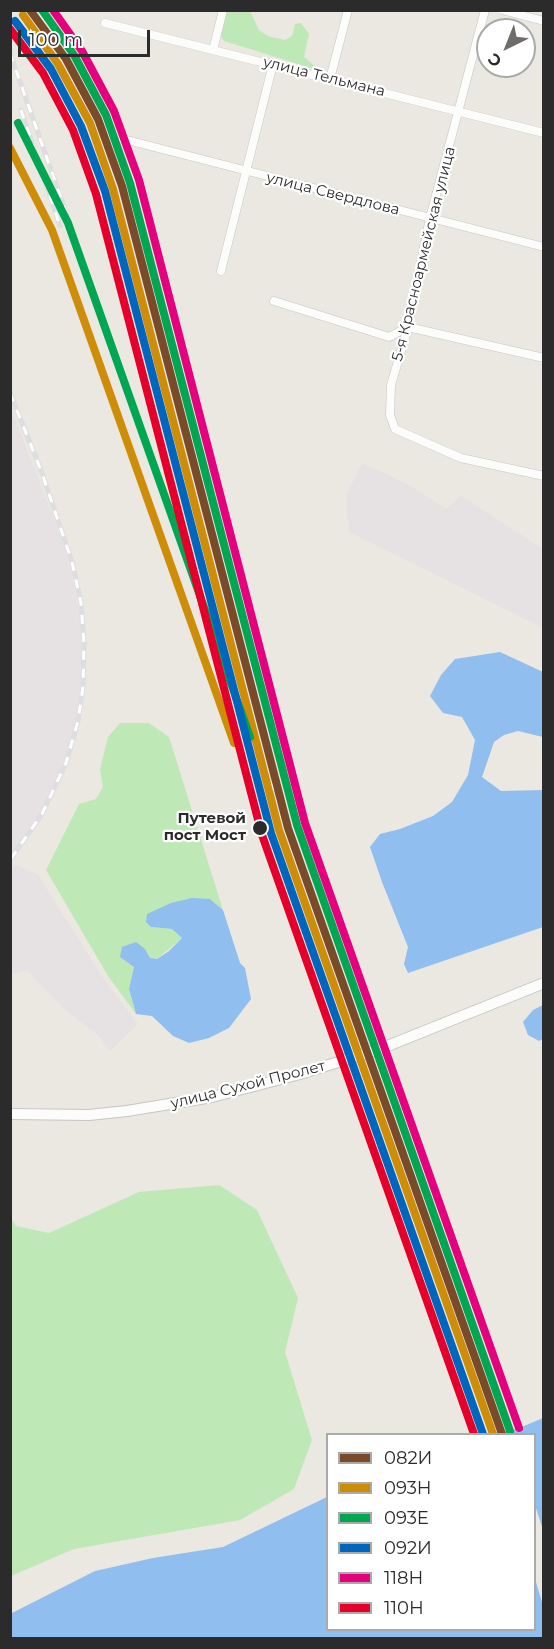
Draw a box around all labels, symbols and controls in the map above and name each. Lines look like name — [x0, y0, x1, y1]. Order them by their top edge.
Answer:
scale bar — [21, 18, 153, 56]
north arrow — [476, 18, 536, 78]
text: 100 m — [29, 29, 83, 51]
text: С — [484, 49, 505, 71]
street label: улица Тельмана — [261, 53, 387, 101]
street label: 5-я Красноармейская улица — [389, 145, 459, 363]
street label: улица Свердлова — [264, 169, 402, 219]
place label: Путевой пост Мост — [164, 810, 246, 845]
marker: Путевой пост Мост — [251, 819, 269, 837]
street label: улица Сухой Пролет — [169, 1057, 327, 1113]
legend — [326, 1433, 536, 1631]
text: 082И — [384, 1447, 432, 1469]
text: 093Н — [384, 1477, 432, 1499]
text: 093Е — [384, 1507, 429, 1529]
text: 092И — [384, 1537, 432, 1559]
text: 118Н — [384, 1567, 423, 1589]
text: 110Н — [384, 1597, 424, 1619]

